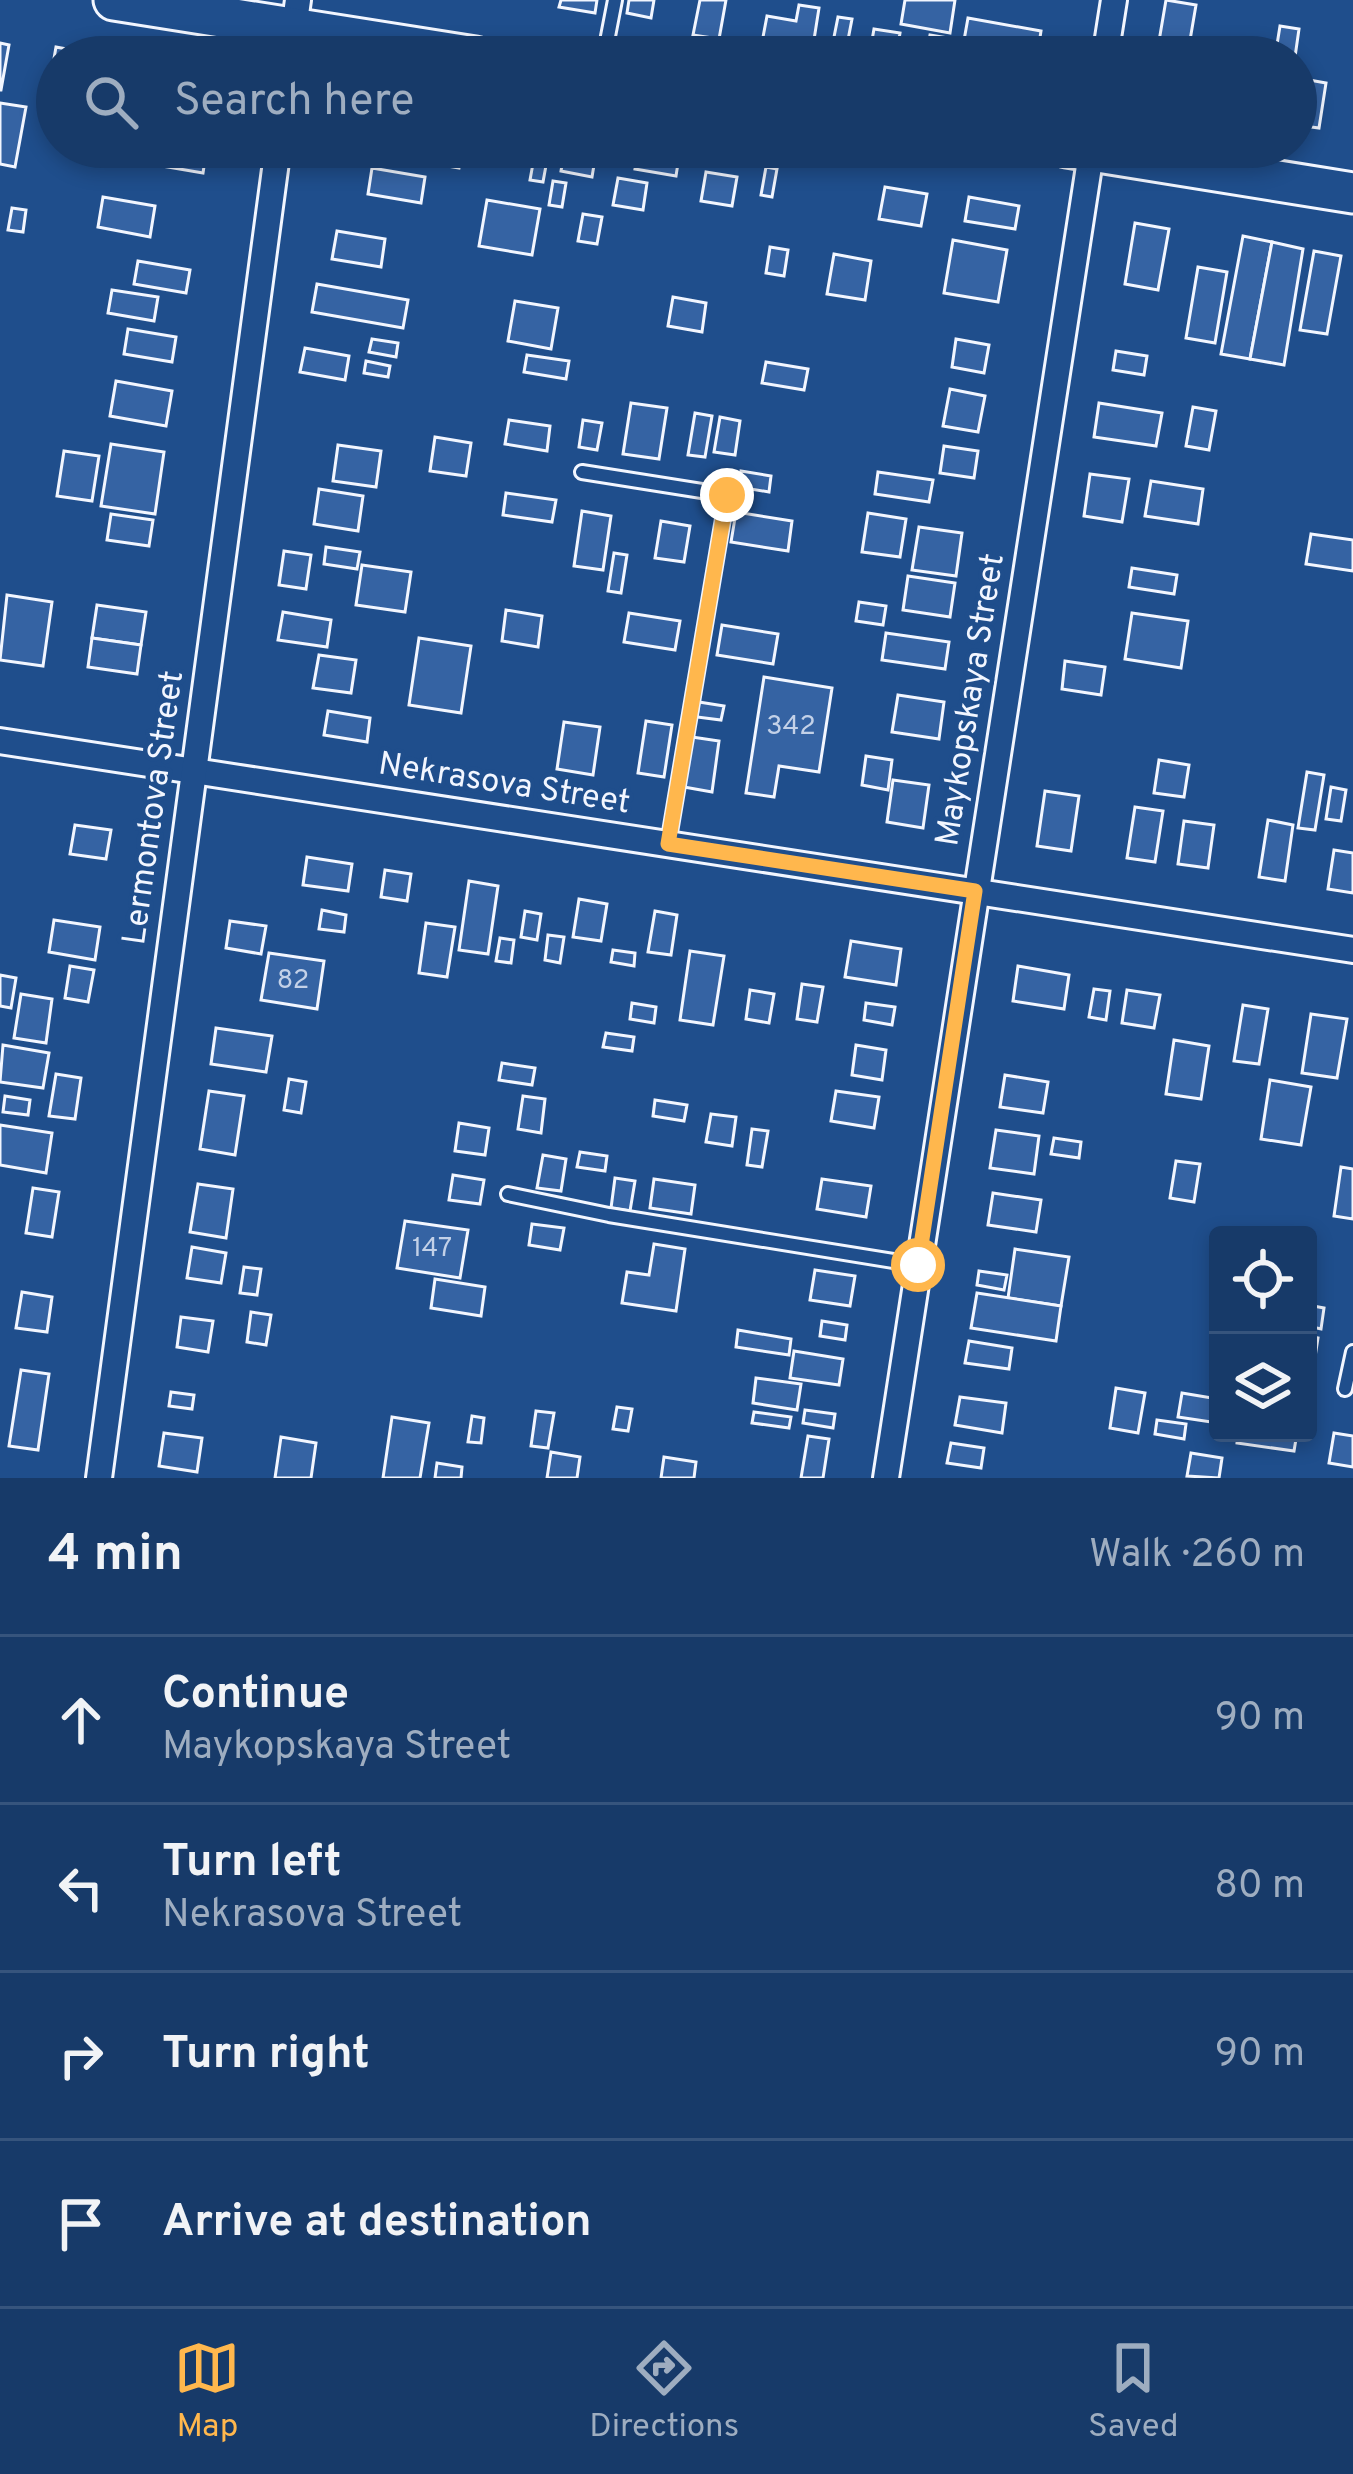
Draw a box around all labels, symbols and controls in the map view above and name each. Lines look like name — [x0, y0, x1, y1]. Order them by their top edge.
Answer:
search box — [36, 36, 1317, 168]
icon: search — [78, 69, 144, 135]
text: Search here — [174, 74, 414, 131]
route end — [700, 468, 754, 522]
street label: Maykopskaya Street — [928, 551, 1016, 849]
street label: Lermontova Street — [115, 668, 195, 948]
house number: 342 — [766, 710, 816, 744]
street label: Nekrasova Street — [375, 744, 633, 826]
house number: 82 — [277, 964, 309, 998]
map controls — [1209, 1226, 1317, 1442]
button: locate — [1209, 1226, 1317, 1334]
house number: 147 — [412, 1232, 452, 1266]
route start — [891, 1238, 945, 1292]
button: layers — [1209, 1334, 1317, 1442]
text: 4 min — [48, 1524, 183, 1589]
text: Walk · 260 m — [1089, 1532, 1305, 1581]
text: Continue — [162, 1667, 349, 1724]
icon: ahead — [48, 1687, 114, 1753]
text: 90 m — [1215, 1695, 1305, 1744]
text: Maykopskaya Street — [162, 1724, 511, 1773]
text: Turn left — [162, 1835, 341, 1892]
icon: left — [48, 1855, 114, 1921]
text: 80 m — [1214, 1863, 1305, 1912]
text: Nekrasova Street — [162, 1892, 462, 1941]
icon: right — [48, 2023, 114, 2089]
text: Turn right — [162, 2027, 370, 2084]
text: 90 m — [1215, 2031, 1305, 2080]
icon: arrive — [48, 2191, 114, 2257]
text: Arrive at destination — [162, 2195, 592, 2252]
tab: Map — [174, 2335, 240, 2449]
tab: Directions — [589, 2335, 739, 2449]
tab: Saved — [1088, 2335, 1179, 2449]

